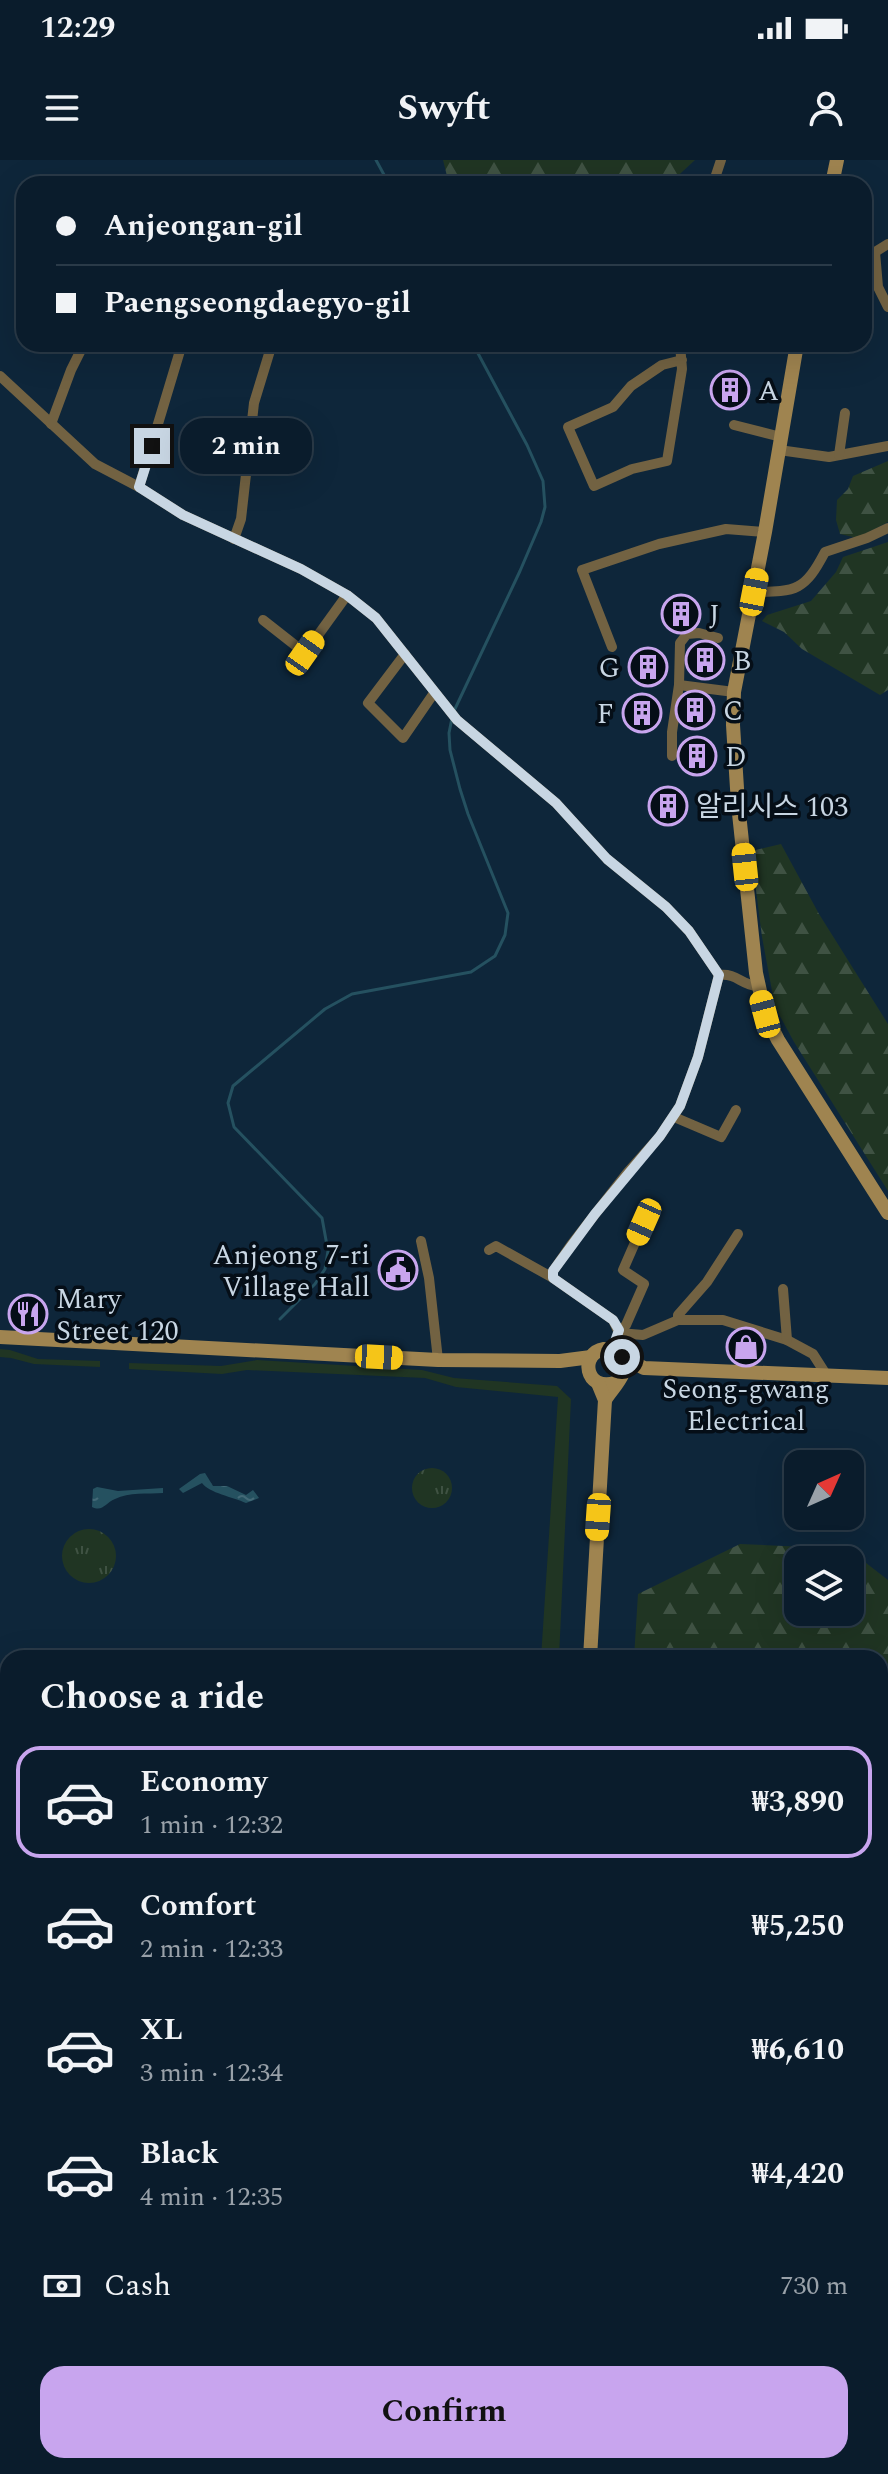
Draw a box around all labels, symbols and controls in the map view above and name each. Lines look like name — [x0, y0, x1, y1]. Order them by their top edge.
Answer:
text: 12:29 — [40, 5, 115, 51]
text: Swyft — [398, 81, 490, 136]
icon: menu — [40, 86, 84, 130]
icon: person — [804, 86, 848, 130]
text: Anjeongan-gil — [104, 203, 303, 249]
text: Paengseongdaegyo-gil — [104, 280, 411, 326]
building icon: A — [709, 369, 751, 411]
place label: A — [758, 370, 779, 413]
callout: 2 min — [180, 418, 312, 474]
text: 2 min — [211, 426, 281, 466]
route end — [134, 428, 170, 464]
car — [738, 566, 770, 618]
building icon: J — [660, 593, 702, 635]
place label: J — [709, 594, 720, 637]
car — [281, 626, 329, 680]
building icon: B — [684, 639, 726, 681]
place label: B — [733, 640, 751, 683]
building icon: G — [627, 646, 669, 688]
place label: G — [598, 647, 620, 690]
building icon: C — [674, 689, 716, 731]
place label: C — [723, 690, 743, 733]
building icon: F — [621, 692, 663, 734]
place label: F — [597, 693, 614, 736]
building icon: D — [676, 735, 718, 777]
place label: D — [725, 736, 747, 779]
building icon: 알리시스 103 — [647, 785, 689, 827]
place label: 알리시스 103 — [696, 786, 848, 829]
car — [731, 842, 759, 892]
car — [747, 988, 783, 1040]
car — [623, 1195, 665, 1249]
place label: Anjeong 7-ri Village Hall — [213, 1234, 370, 1309]
public building icon: Anjeong 7-ri Village Hall — [377, 1249, 419, 1291]
place label: Mary Street 120 — [56, 1278, 178, 1353]
restaurant icon: Mary Street 120 — [7, 1293, 49, 1335]
shop icon: Seong-gwang Electrical — [725, 1326, 767, 1368]
route start — [604, 1339, 640, 1375]
car — [354, 1344, 404, 1370]
place label: Seong-gwang Electrical — [662, 1368, 830, 1443]
north arrow — [784, 1450, 864, 1530]
map controls — [784, 1450, 864, 1626]
car — [584, 1492, 612, 1542]
button: layers — [784, 1546, 864, 1626]
text: Choose a ride — [40, 1670, 264, 1725]
text: Economy — [140, 1759, 267, 1805]
icon: car — [44, 1766, 116, 1838]
text: ₩3,890 — [752, 1779, 844, 1825]
text: 1 min · 12:32 — [140, 1805, 283, 1845]
text: Comfort — [140, 1883, 256, 1929]
icon: car — [44, 1890, 116, 1962]
text: ₩5,250 — [752, 1903, 844, 1949]
text: 2 min · 12:33 — [140, 1929, 283, 1969]
text: XL — [140, 2007, 183, 2053]
icon: car — [44, 2014, 116, 2086]
text: ₩6,610 — [752, 2027, 844, 2073]
text: 3 min · 12:34 — [140, 2053, 283, 2093]
text: Black — [140, 2131, 219, 2177]
icon: car — [44, 2138, 116, 2210]
text: ₩4,420 — [752, 2151, 844, 2197]
text: 4 min · 12:35 — [140, 2177, 283, 2217]
text: Cash — [104, 2263, 171, 2309]
icon: cash — [40, 2264, 84, 2308]
text: 730 m — [780, 2266, 848, 2306]
button: Confirm — [40, 2366, 848, 2458]

